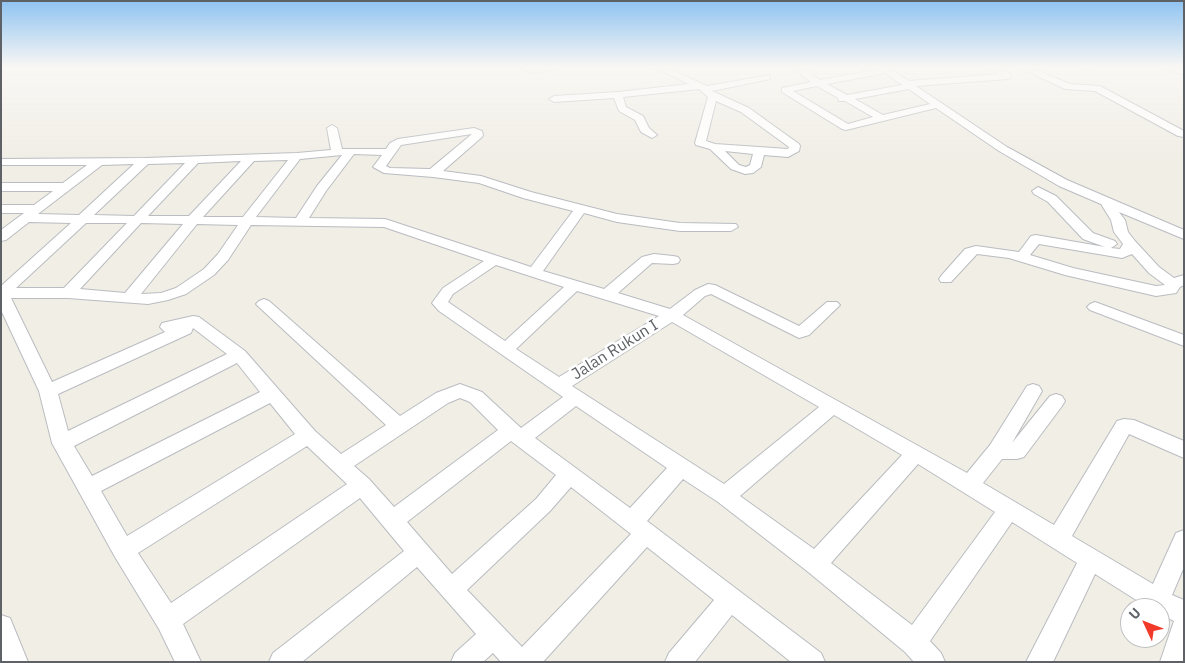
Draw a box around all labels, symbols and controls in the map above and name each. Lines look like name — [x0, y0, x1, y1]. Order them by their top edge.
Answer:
street label: Jalan Rukun I — [568, 316, 662, 384]
north arrow — [1120, 598, 1170, 648]
text: U — [1125, 604, 1145, 623]

